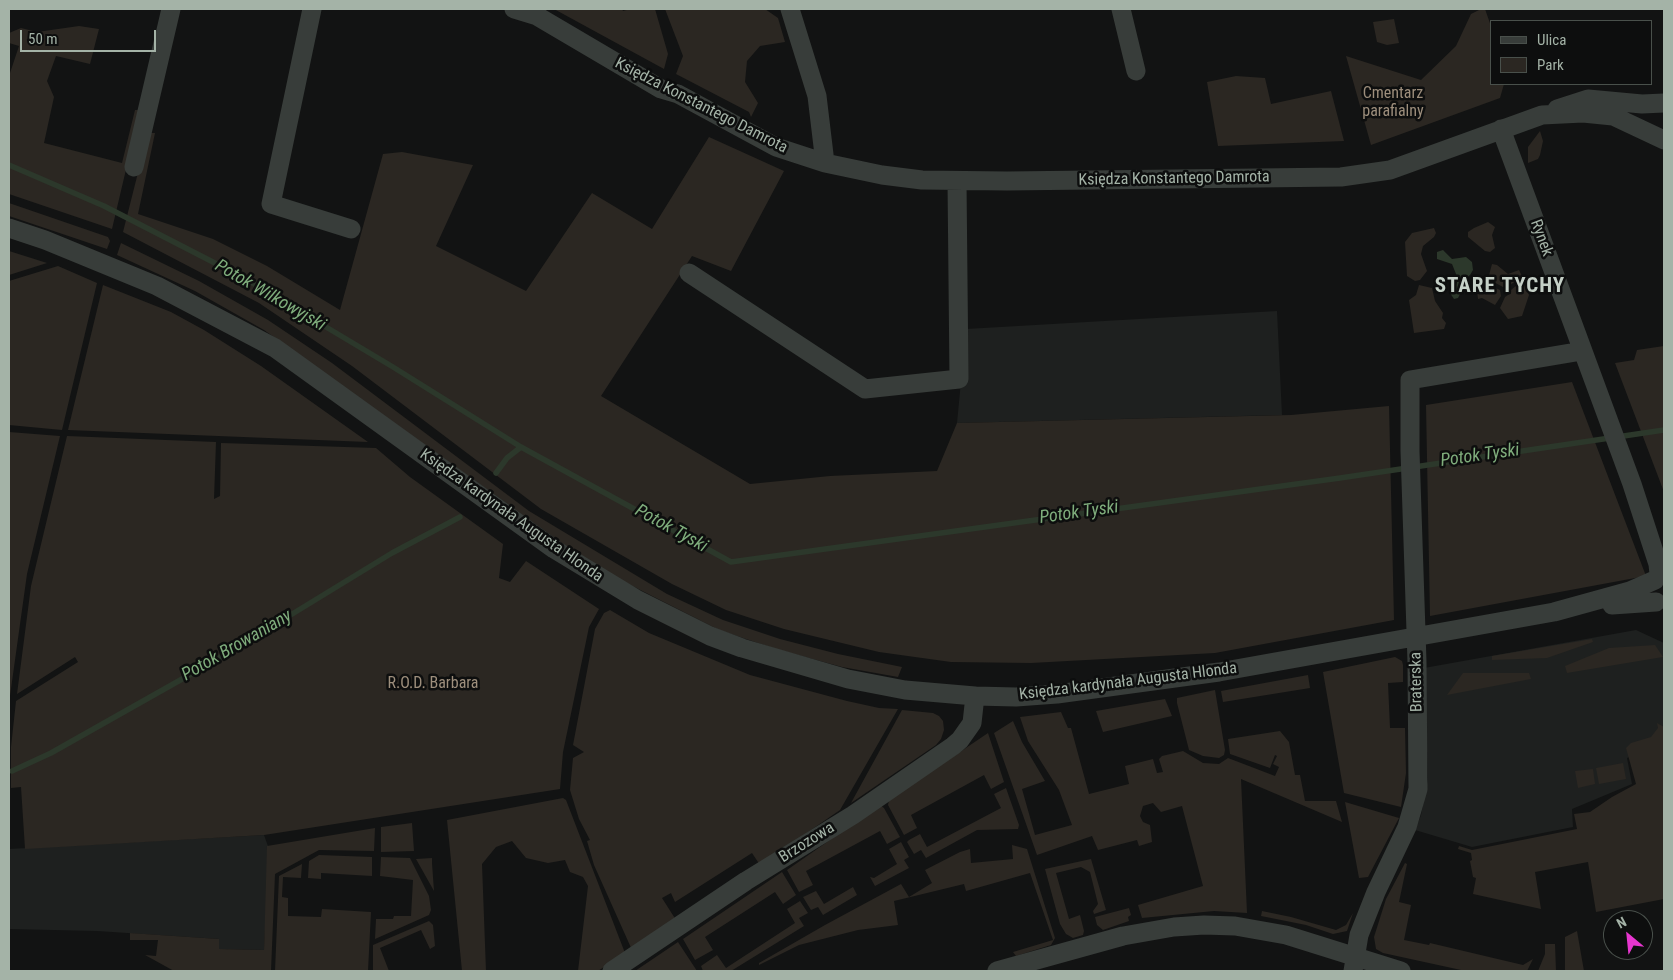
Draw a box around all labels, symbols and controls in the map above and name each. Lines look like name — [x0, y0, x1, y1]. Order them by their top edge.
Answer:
scale bar — [22, 20, 159, 52]
legend — [1490, 20, 1653, 85]
text: 50 m — [28, 30, 58, 48]
text: Ulica — [1537, 31, 1566, 49]
street label: Księdza Konstantego Damrota — [612, 54, 790, 158]
text: Park — [1537, 56, 1564, 74]
park label: Cmentarz parafialny — [1362, 84, 1424, 122]
street label: Księdza Konstantego Damrota — [1078, 168, 1270, 190]
street label: Rynek — [1526, 217, 1556, 259]
water label: Potok Wilkowyjski — [211, 256, 329, 336]
district label: STARE TYCHY — [1433, 274, 1567, 300]
water label: Potok Tyski — [1439, 440, 1521, 472]
street label: Księdza kardynała Augusta Hlonda — [416, 445, 606, 587]
water label: Potok Tyski — [1038, 497, 1120, 529]
water label: Potok Tyski — [631, 500, 711, 558]
water label: Potok Browaniany — [178, 606, 296, 686]
street label: Braterska — [1407, 652, 1427, 712]
street label: Księdza kardynała Augusta Hlonda — [1018, 659, 1238, 705]
park label: R.O.D. Barbara — [387, 674, 479, 694]
street label: Brzozowa — [776, 819, 838, 867]
north arrow — [1603, 910, 1653, 960]
text: N — [1614, 914, 1629, 932]

